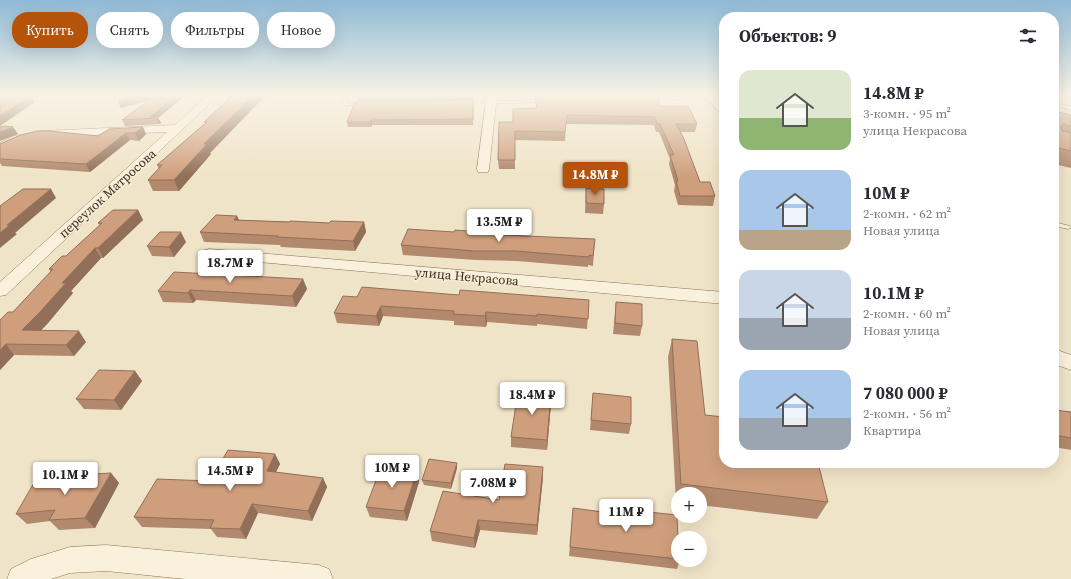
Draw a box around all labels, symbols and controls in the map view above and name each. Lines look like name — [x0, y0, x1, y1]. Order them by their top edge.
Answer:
chip: Купить — [12, 12, 88, 48]
chip: Снять — [96, 12, 163, 48]
chip: Фильтры — [171, 12, 259, 48]
chip: Новое — [267, 12, 335, 48]
text: Объектов: 9 — [739, 24, 837, 48]
icon: filters — [1017, 25, 1039, 47]
text: 14.8M ₽ — [863, 81, 924, 105]
icon: home — [771, 86, 819, 134]
text: 3-комн. · 95 m² — [863, 105, 951, 122]
text: улица Некрасова — [863, 122, 967, 139]
street label: переулок Матросова — [55, 145, 160, 242]
pin: 14.8M ₽ — [558, 162, 632, 196]
text: 14.8M ₽ — [572, 166, 618, 183]
text: 10M ₽ — [863, 181, 910, 205]
icon: home — [771, 186, 819, 234]
text: 2-комн. · 62 m² — [863, 205, 951, 222]
pin: 13.5M ₽ — [462, 209, 536, 243]
text: 13.5M ₽ — [476, 213, 522, 230]
text: Новая улица — [863, 222, 940, 239]
pin: 18.7M ₽ — [193, 250, 267, 284]
text: 18.7M ₽ — [207, 254, 253, 271]
street label: улица Некрасова — [414, 263, 520, 290]
text: 10.1M ₽ — [863, 281, 924, 305]
icon: home — [771, 286, 819, 334]
text: 2-комн. · 60 m² — [863, 305, 951, 322]
text: Новая улица — [863, 322, 940, 339]
text: 7 080 000 ₽ — [863, 381, 948, 405]
pin: 18.4M ₽ — [495, 382, 569, 416]
text: 18.4M ₽ — [509, 386, 555, 403]
icon: home — [771, 386, 819, 434]
text: 2-комн. · 56 m² — [863, 405, 951, 422]
text: Квартира — [863, 422, 921, 439]
pin: 10M ₽ — [364, 455, 420, 489]
pin: 14.5M ₽ — [193, 458, 267, 492]
text: 10M ₽ — [374, 459, 410, 476]
pin: 10.1M ₽ — [28, 462, 102, 496]
text: 14.5M ₽ — [207, 462, 253, 479]
text: 10.1M ₽ — [42, 466, 88, 483]
pin: 7.08M ₽ — [456, 470, 530, 504]
text: 7.08M ₽ — [470, 474, 516, 491]
map controls — [671, 487, 707, 567]
button: + — [671, 487, 707, 523]
pin: 11M ₽ — [598, 499, 654, 533]
text: 11M ₽ — [608, 503, 644, 520]
button: − — [671, 531, 707, 567]

